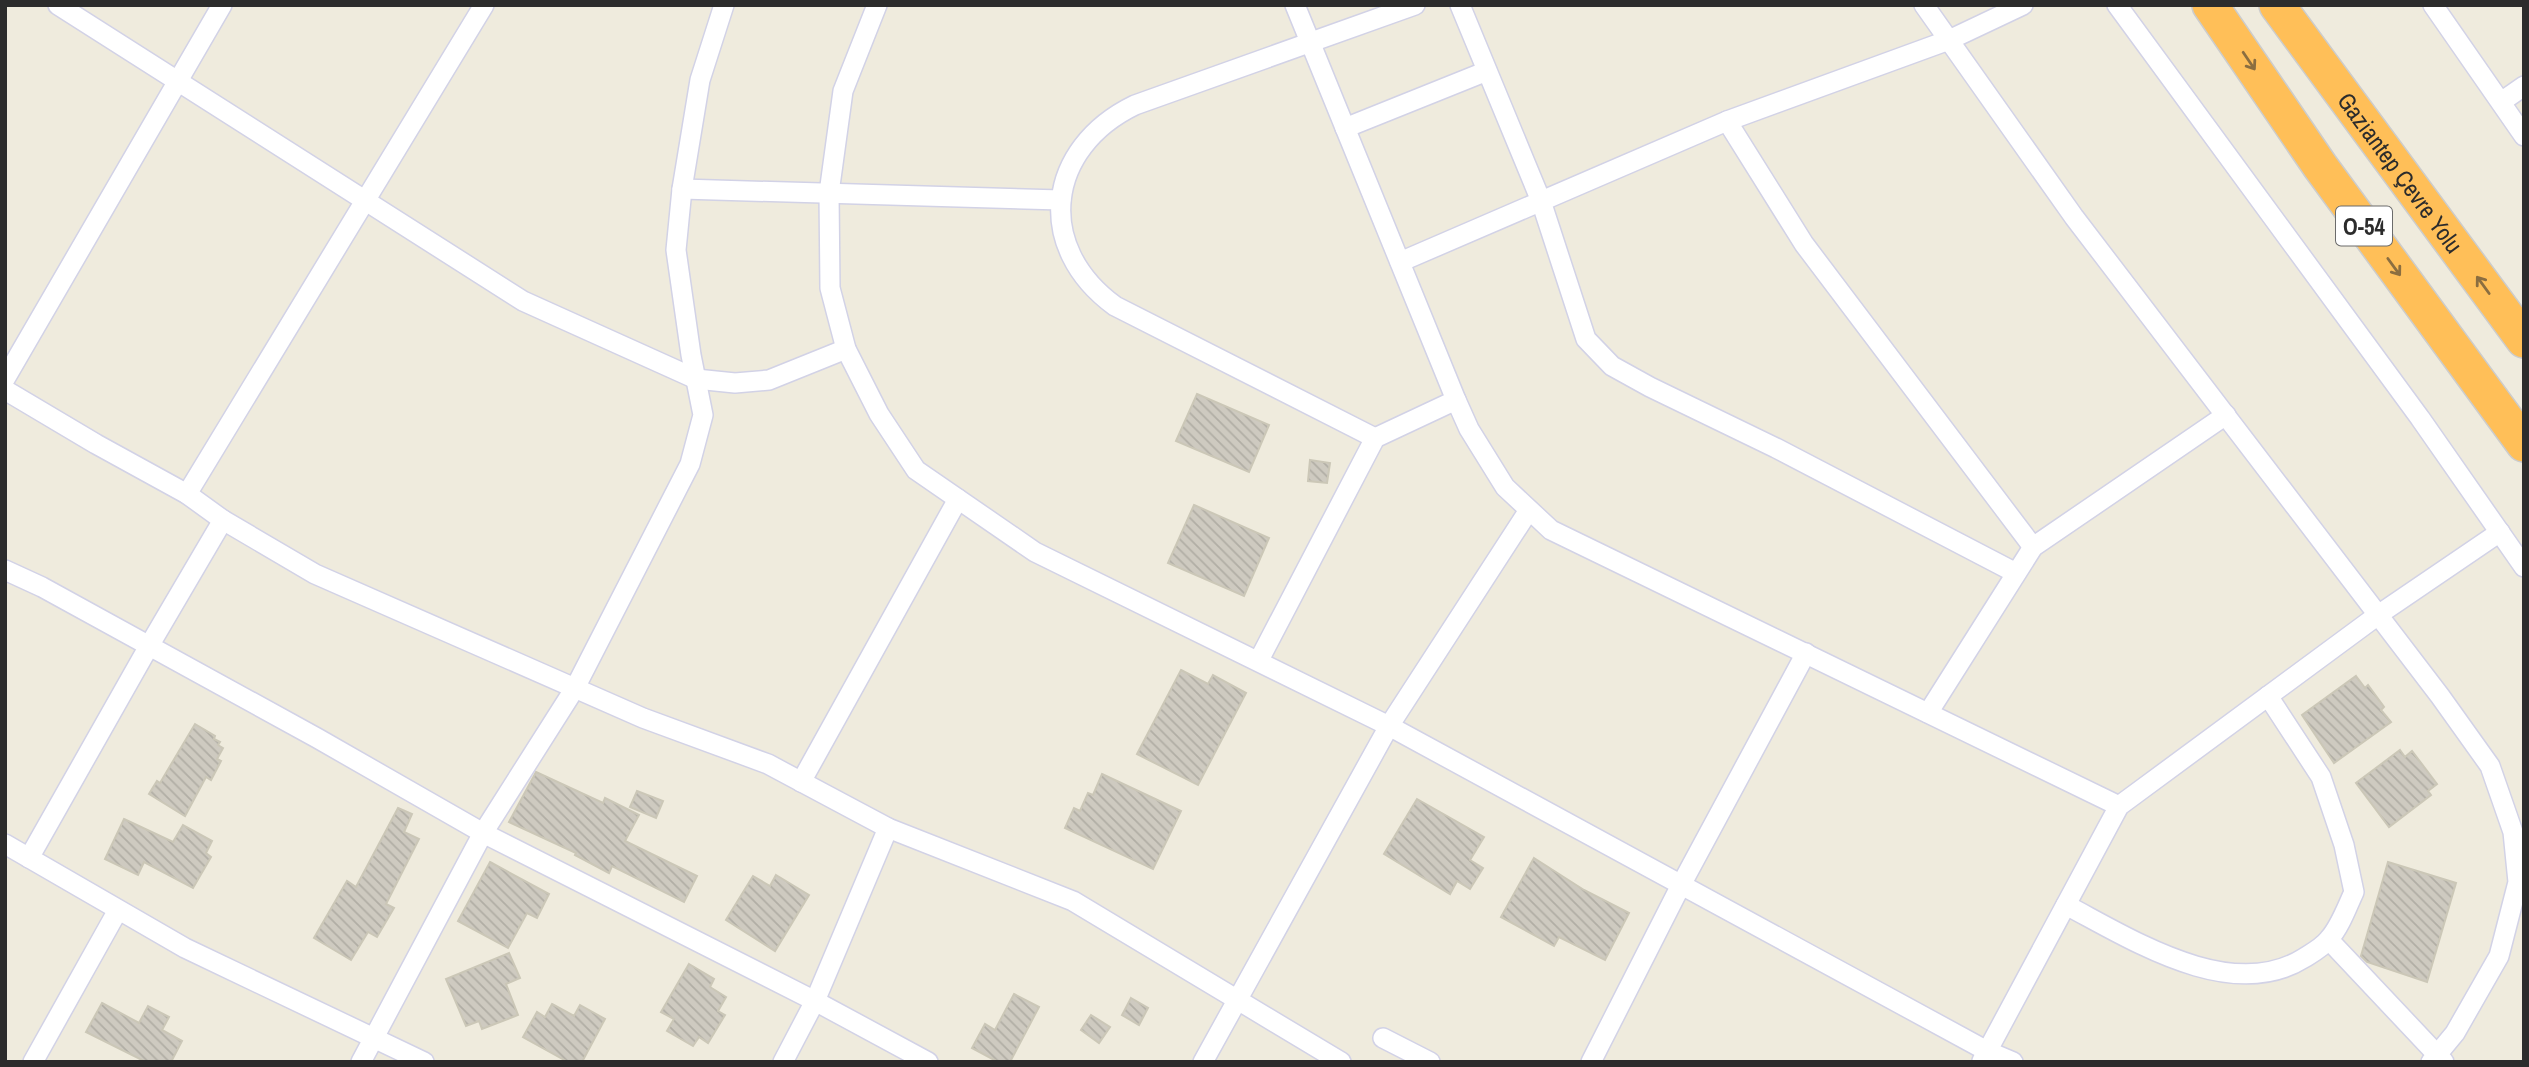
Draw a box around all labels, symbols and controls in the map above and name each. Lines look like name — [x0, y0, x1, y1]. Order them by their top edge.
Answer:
one-way arrow — [2242, 51, 2256, 71]
street label: Gaziantep Çevre Yolu — [2331, 86, 2470, 259]
road number: O-54 — [2336, 206, 2392, 246]
one-way arrow — [2387, 257, 2402, 276]
one-way arrow — [2476, 276, 2491, 295]

